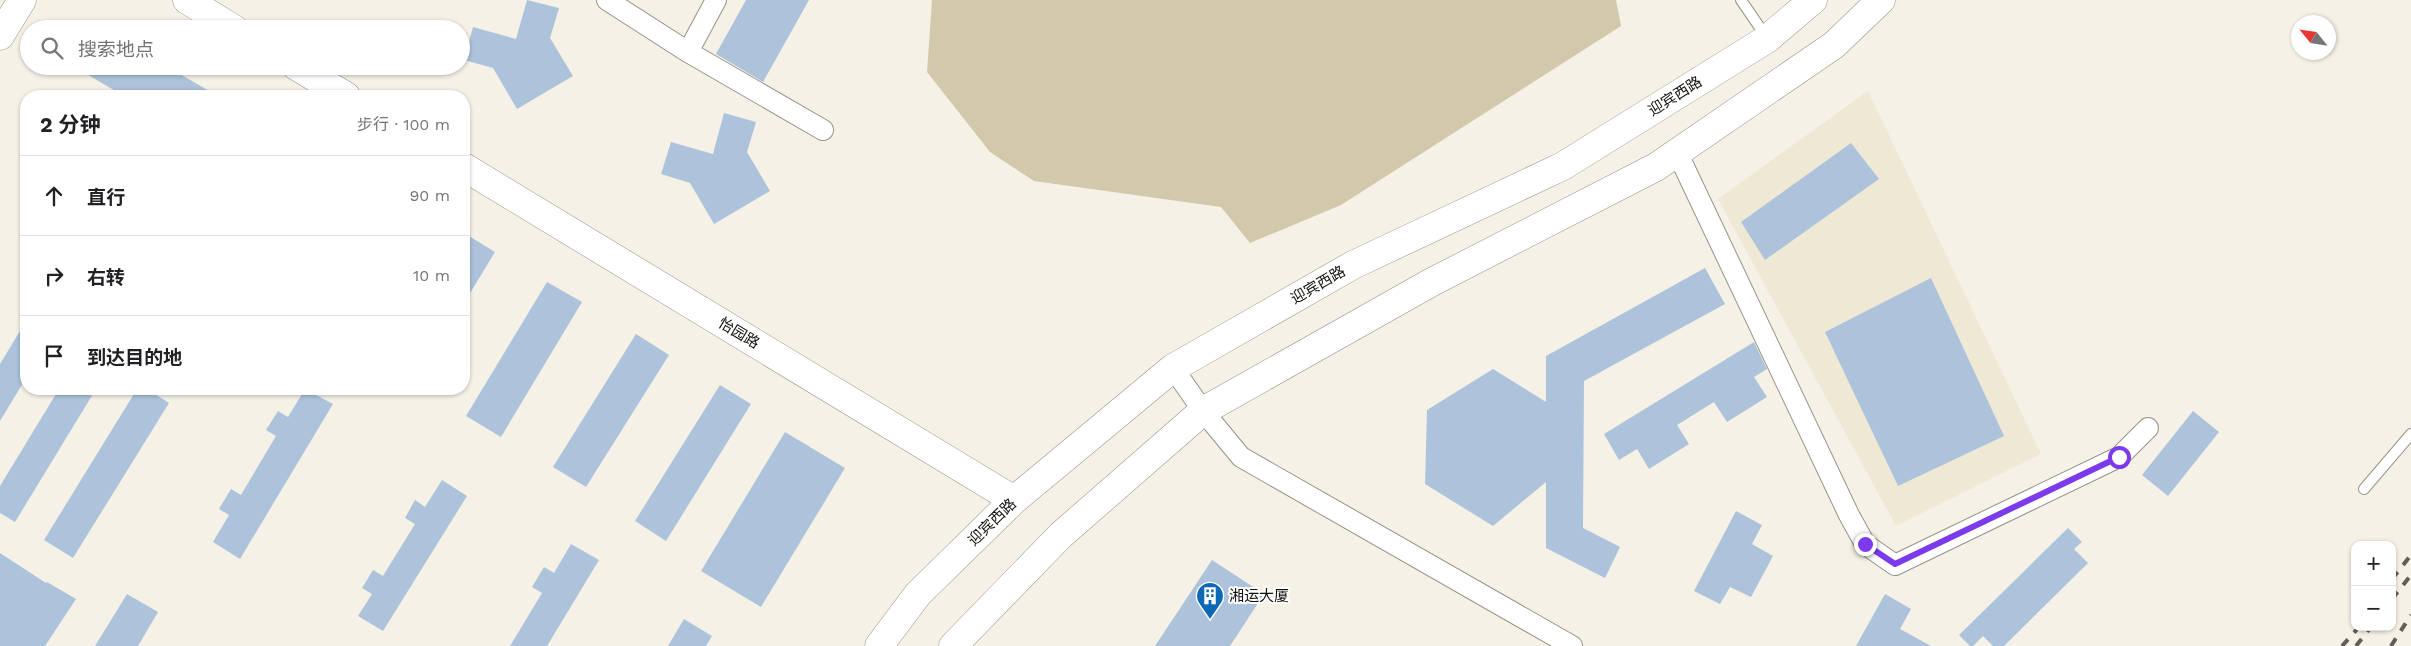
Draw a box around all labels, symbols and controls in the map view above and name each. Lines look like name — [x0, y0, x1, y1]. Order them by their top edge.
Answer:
north arrow — [2291, 15, 2336, 60]
search box — [20, 20, 470, 75]
icon: search — [38, 34, 66, 62]
text: 搜索地点 — [78, 38, 154, 61]
street label: 迎宾西路 — [1645, 72, 1705, 120]
text: 2 分钟 — [40, 112, 101, 137]
text: 步行 · 100 m — [357, 115, 450, 134]
icon: ahead — [40, 182, 68, 210]
text: 直行 — [87, 186, 125, 209]
text: 90 m — [409, 186, 450, 205]
icon: right — [40, 262, 68, 290]
street label: 迎宾西路 — [1288, 262, 1348, 308]
text: 右转 — [87, 266, 125, 289]
text: 10 m — [413, 266, 450, 285]
street label: 怡园路 — [715, 314, 763, 352]
icon: arrive — [40, 342, 68, 370]
text: 到达目的地 — [87, 346, 182, 369]
route start — [2108, 446, 2131, 469]
street label: 迎宾西路 — [964, 495, 1020, 549]
route end — [1854, 533, 1877, 556]
map controls — [2351, 541, 2396, 631]
button: + — [2351, 541, 2396, 586]
building icon: 湘运大厦 — [1195, 581, 1225, 620]
button: − — [2351, 586, 2396, 631]
place label: 湘运大厦 — [1229, 587, 1289, 605]

